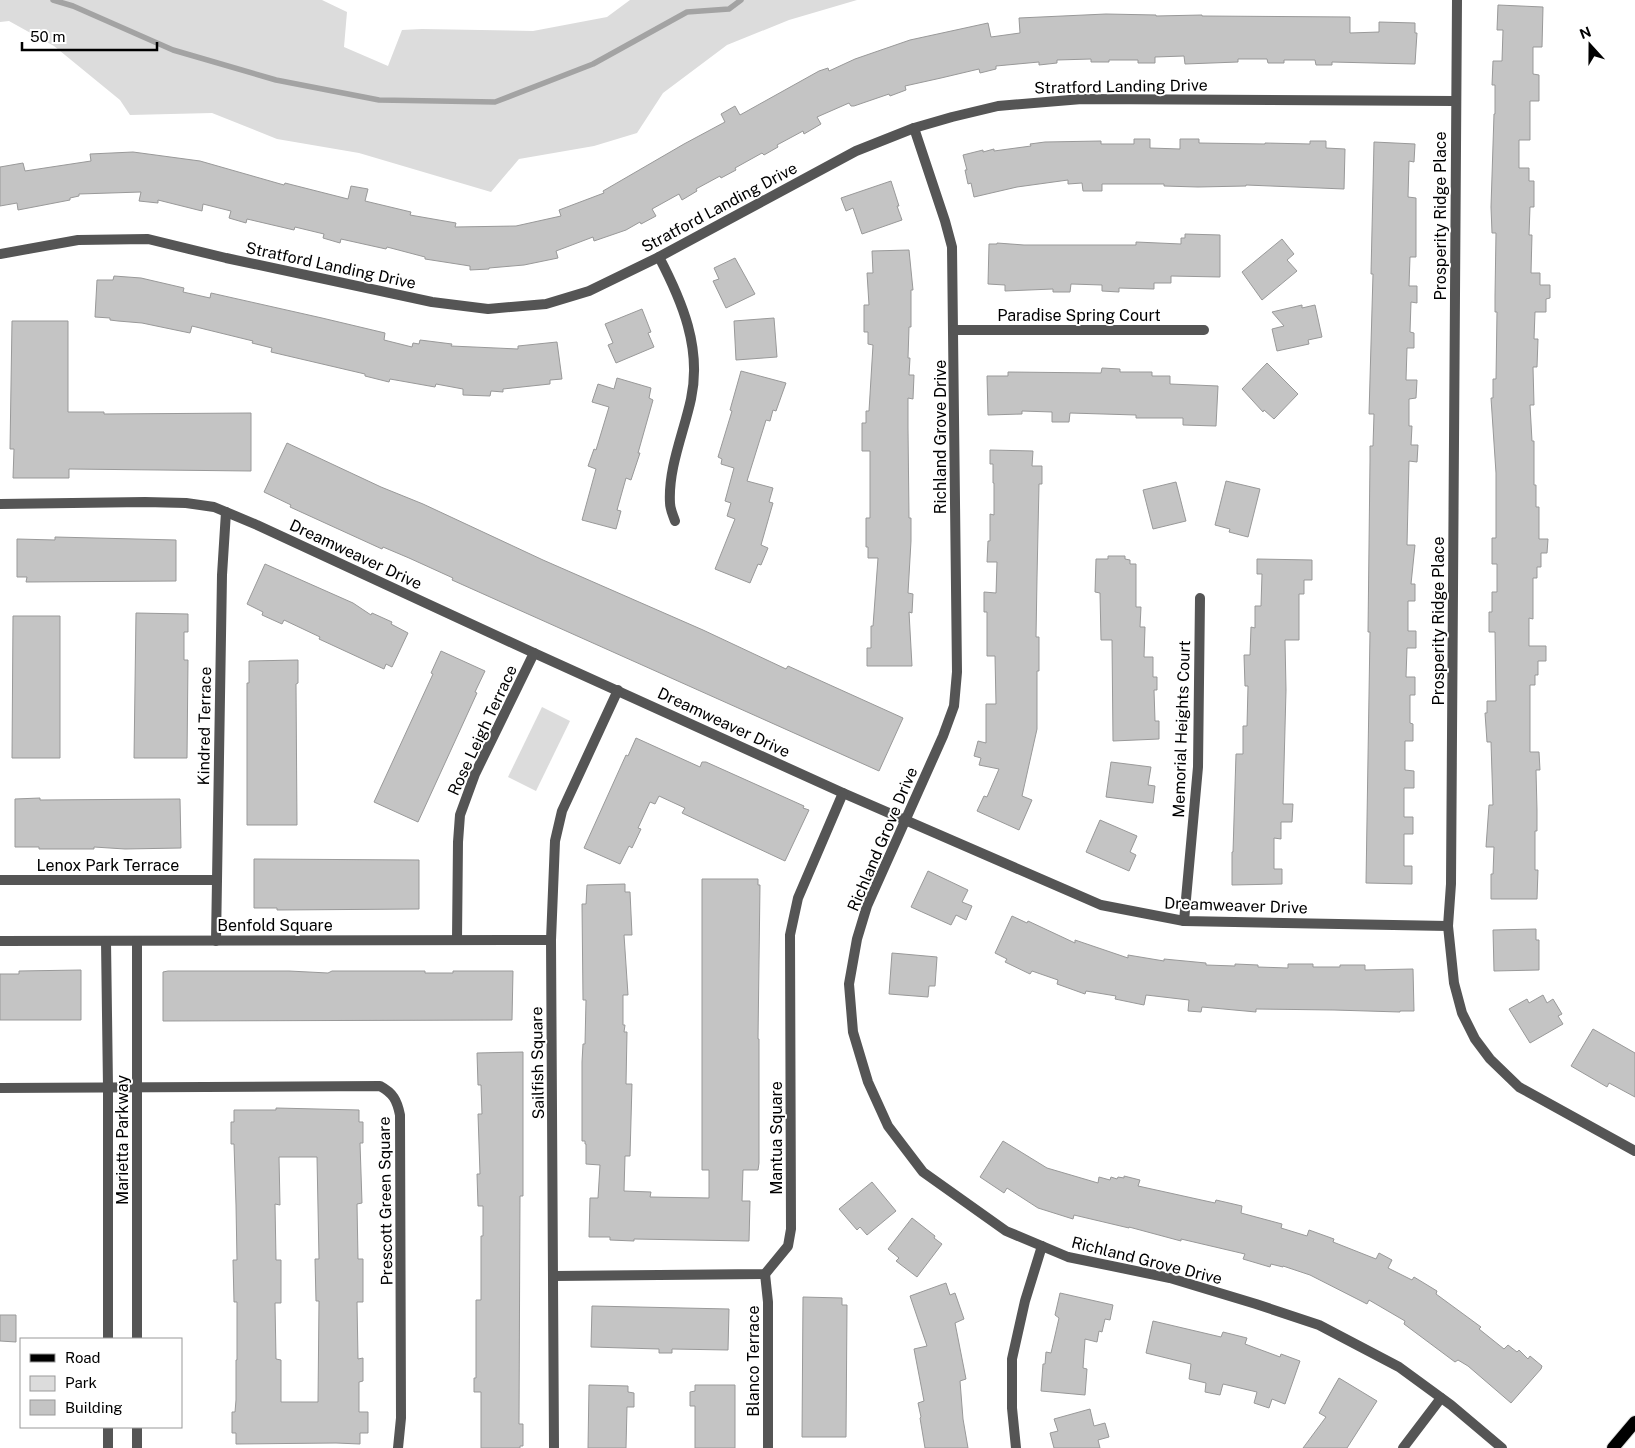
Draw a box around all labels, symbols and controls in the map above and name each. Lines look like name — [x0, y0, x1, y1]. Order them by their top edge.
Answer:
scale bar — [22, 20, 158, 52]
north arrow — [1565, 20, 1615, 70]
text: N — [1577, 23, 1593, 42]
text: 50 m — [30, 28, 65, 45]
street label: Stratford Landing Drive — [1034, 75, 1208, 98]
street label: Prosperity Ridge Place — [1431, 131, 1450, 301]
street label: Stratford Landing Drive — [638, 158, 800, 257]
street label: Stratford Landing Drive — [244, 238, 418, 293]
street label: Paradise Spring Court — [997, 306, 1161, 325]
street label: Richland Grove Drive — [931, 360, 950, 514]
street label: Dreamweaver Drive — [287, 515, 425, 593]
street label: Prosperity Ridge Place — [1429, 536, 1448, 706]
street label: Memorial Heights Court — [1169, 640, 1194, 818]
street label: Rose Leigh Terrace — [444, 662, 521, 798]
street label: Kindred Terrace — [194, 666, 215, 786]
street label: Dreamweaver Drive — [655, 683, 793, 761]
street label: Richland Grove Drive — [844, 764, 921, 914]
street label: Lenox Park Terrace — [37, 856, 179, 875]
street label: Dreamweaver Drive — [1164, 893, 1308, 918]
street label: Benfold Square — [217, 916, 333, 935]
street label: Sailfish Square — [527, 1006, 548, 1120]
street label: Marietta Parkway — [113, 1075, 132, 1205]
street label: Mantua Square — [767, 1081, 786, 1195]
street label: Prescott Green Square — [375, 1116, 396, 1286]
street label: Richland Grove Drive — [1070, 1233, 1224, 1288]
street label: Blanco Terrace — [744, 1305, 763, 1417]
legend — [20, 1338, 182, 1428]
text: Road — [65, 1349, 101, 1366]
text: Park — [65, 1374, 97, 1391]
text: Building — [65, 1399, 123, 1416]

